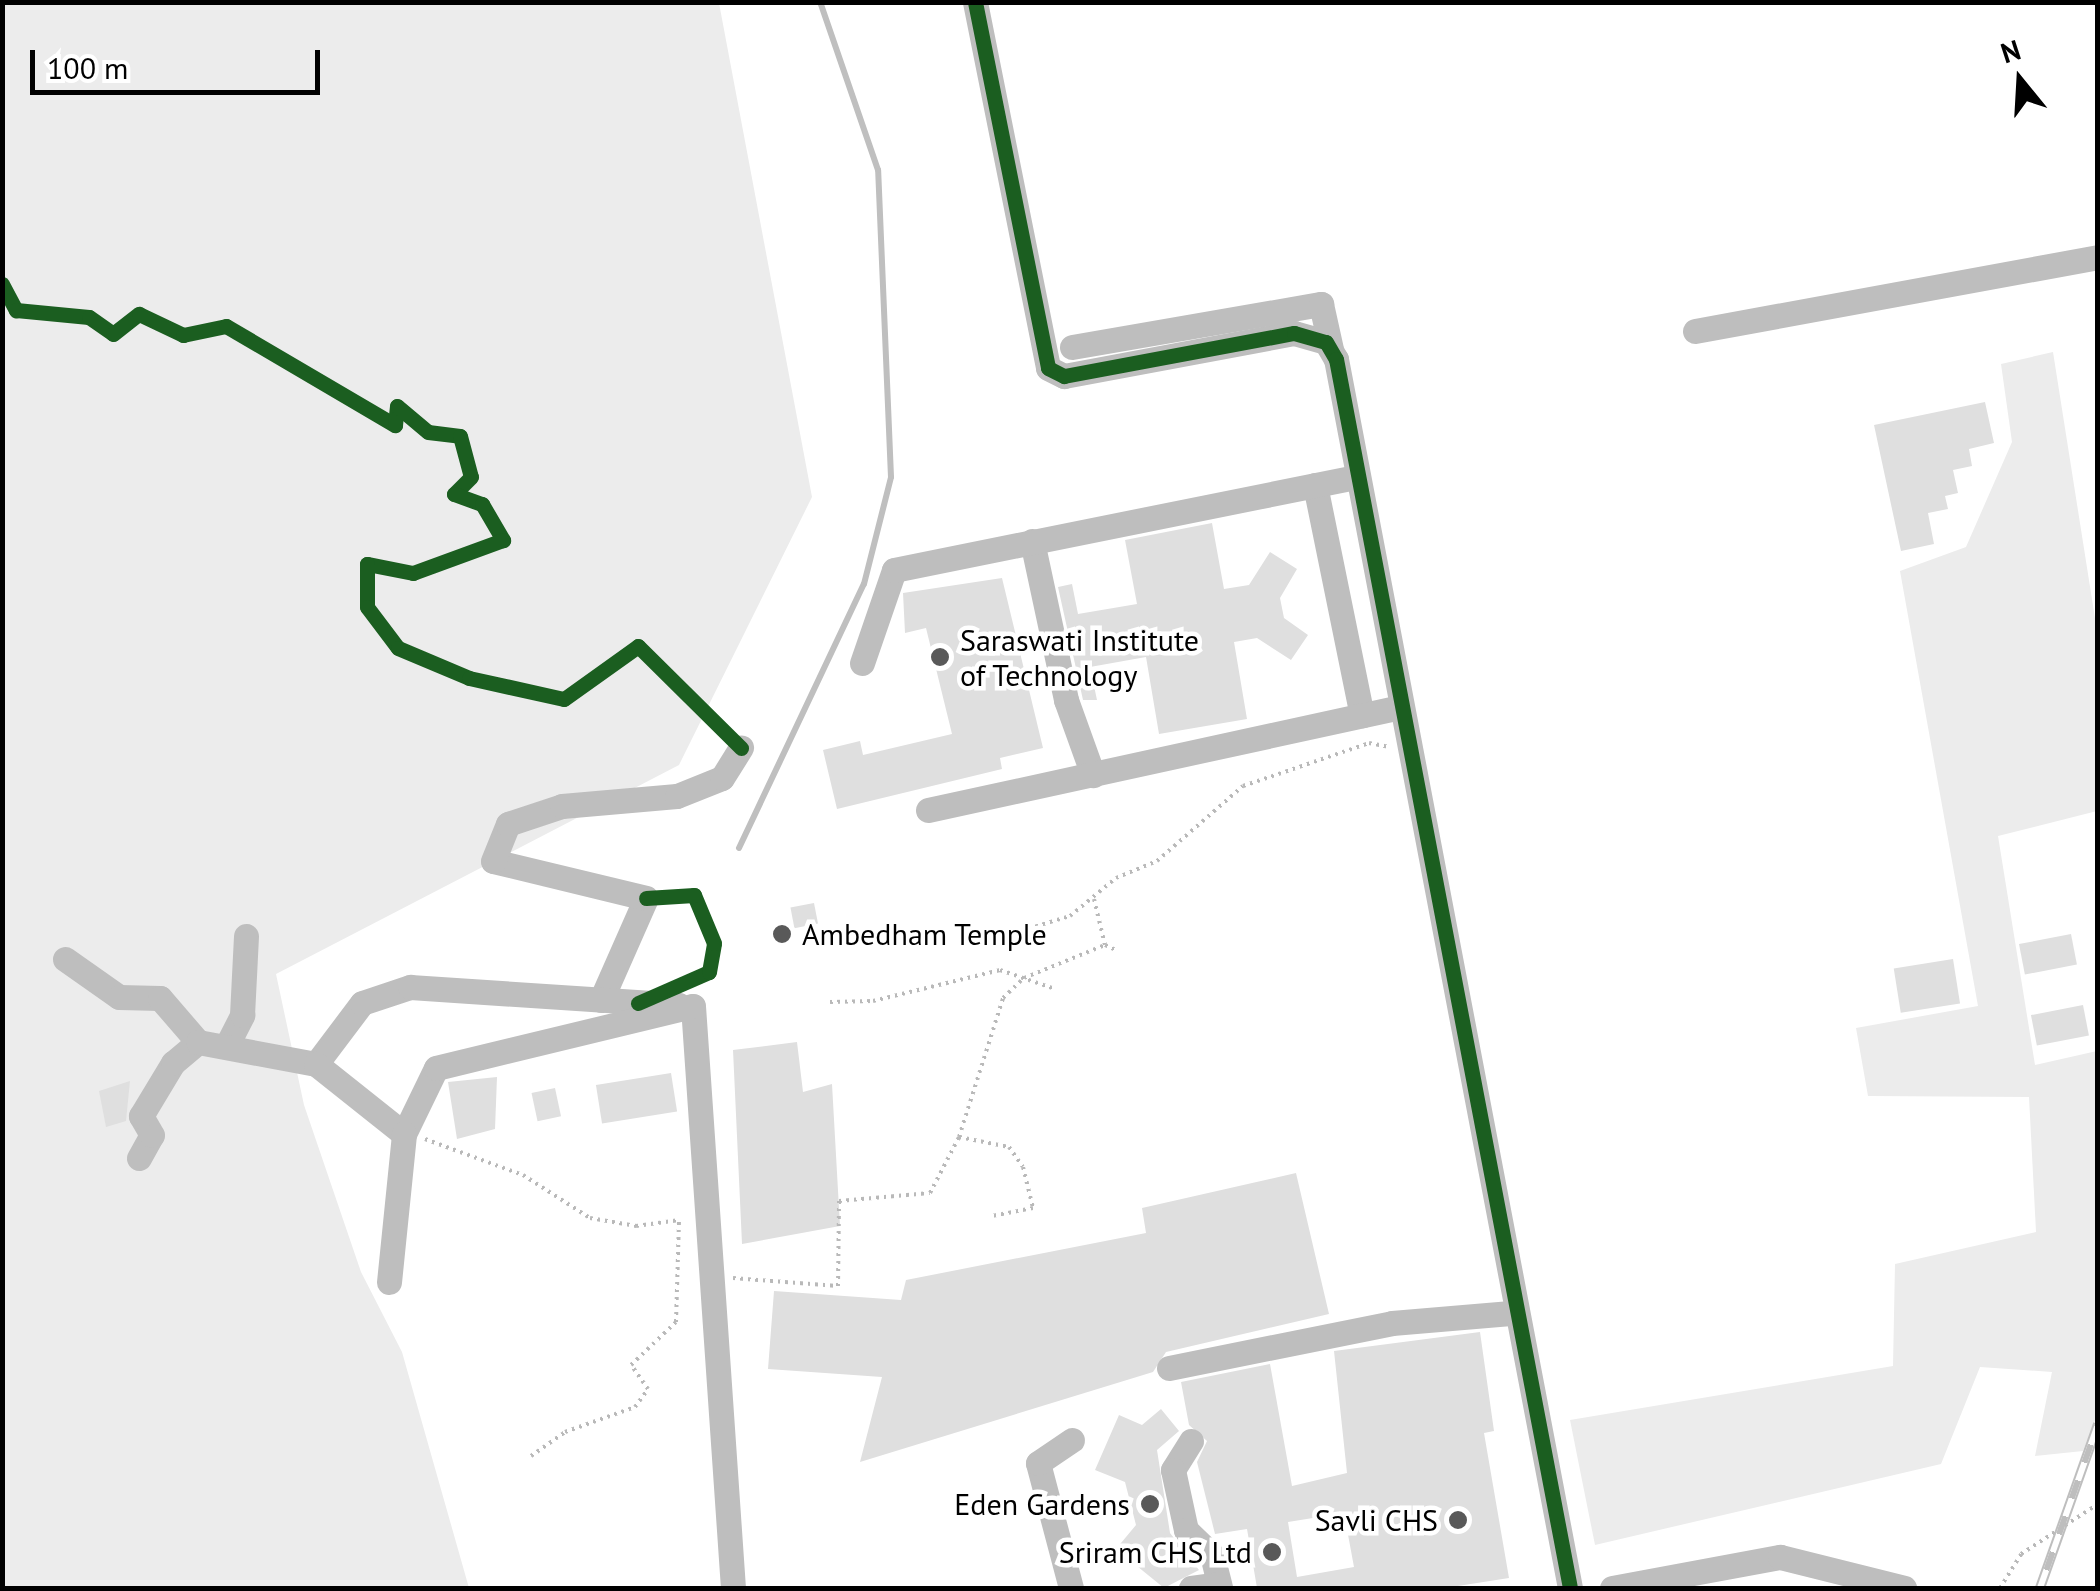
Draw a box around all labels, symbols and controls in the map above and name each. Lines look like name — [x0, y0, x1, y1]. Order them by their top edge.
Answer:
scale bar — [35, 30, 325, 92]
north arrow — [1970, 30, 2070, 130]
text: N — [1996, 31, 2025, 71]
text: 100 m — [47, 48, 128, 87]
place label: Saraswati Institute of Technology — [960, 622, 1199, 692]
marker: Saraswati Institute of Technology — [929, 646, 951, 668]
place label: Ambedham Temple — [802, 916, 1048, 952]
marker: Ambedham Temple — [771, 923, 793, 945]
place label: Eden Gardens — [954, 1486, 1130, 1522]
marker: Eden Gardens — [1139, 1493, 1161, 1515]
place label: Savli CHS — [1315, 1502, 1438, 1538]
marker: Savli CHS — [1447, 1509, 1469, 1531]
place label: Sriram CHS Ltd — [1059, 1534, 1252, 1570]
marker: Sriram CHS Ltd — [1261, 1541, 1283, 1563]

